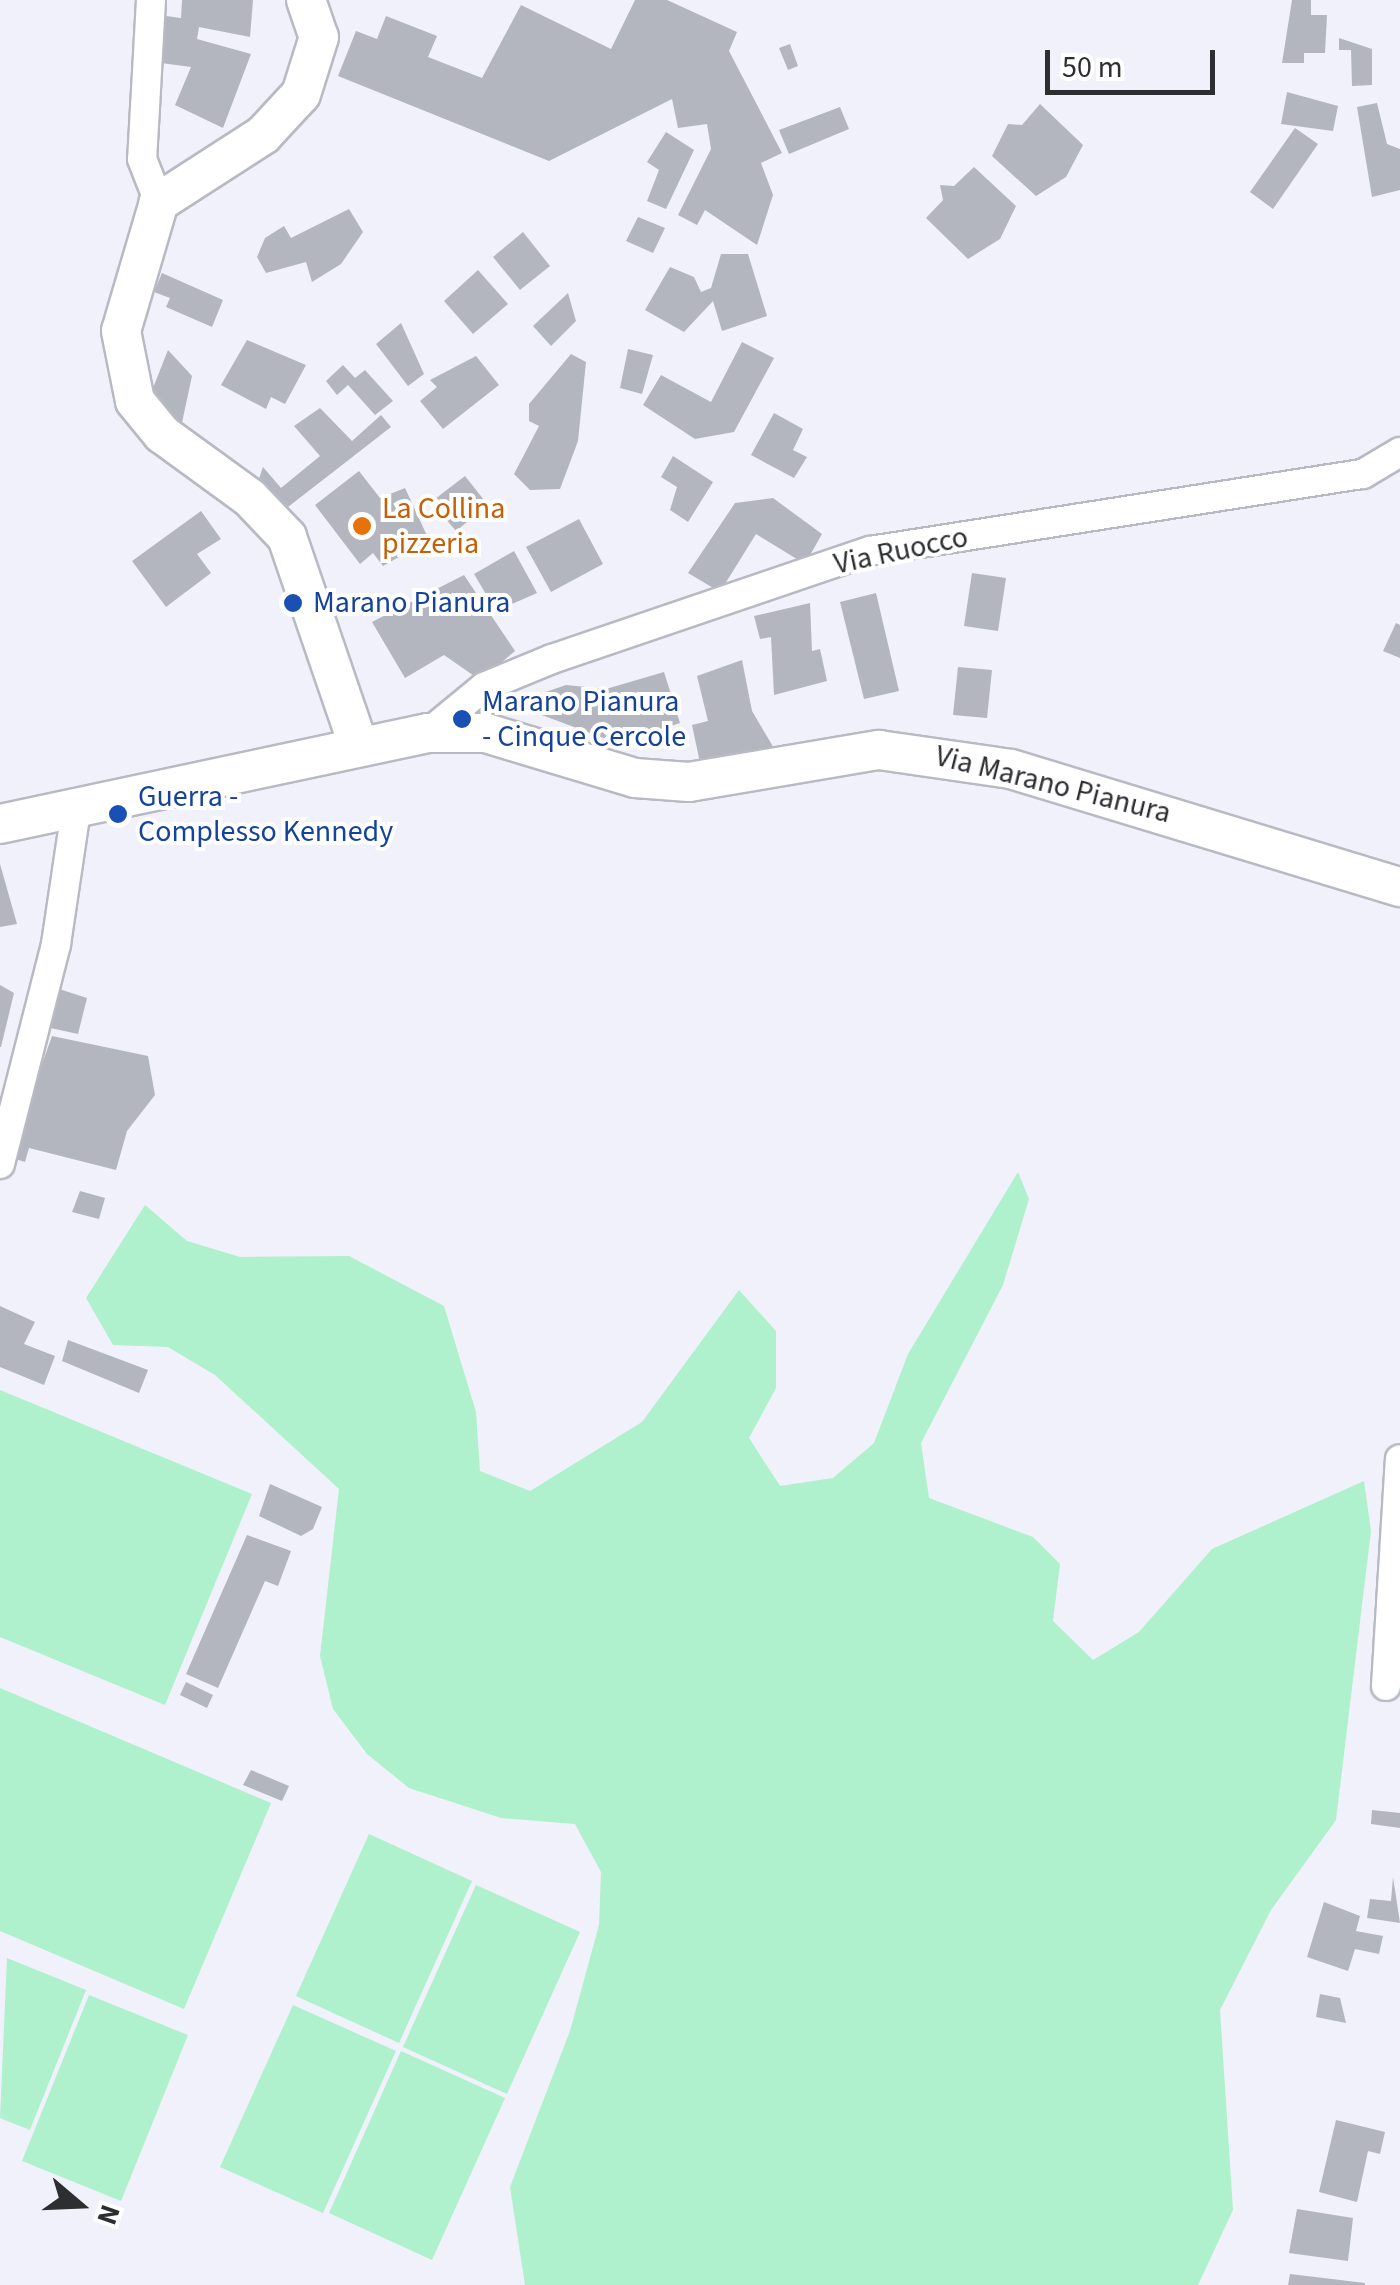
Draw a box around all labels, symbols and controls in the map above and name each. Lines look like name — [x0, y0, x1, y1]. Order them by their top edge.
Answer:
scale bar — [1050, 30, 1220, 92]
text: 50 m — [1062, 46, 1123, 89]
place label: La Collina pizzeria — [382, 491, 505, 562]
marker: La Collina pizzeria — [351, 515, 373, 537]
street label: Via Ruocco — [831, 519, 971, 583]
place label: Marano Pianura — [313, 585, 510, 621]
marker: Marano Pianura — [282, 592, 304, 614]
place label: Marano Pianura - Cinque Cercole — [482, 684, 686, 754]
marker: Marano Pianura - Cinque Cercole — [451, 708, 473, 730]
street label: Via Marano Pianura — [932, 738, 1174, 832]
place label: Guerra - Complesso Kennedy — [138, 779, 393, 850]
marker: Guerra - Complesso Kennedy — [107, 803, 129, 825]
north arrow — [30, 2155, 130, 2255]
text: N — [86, 2199, 130, 2230]

